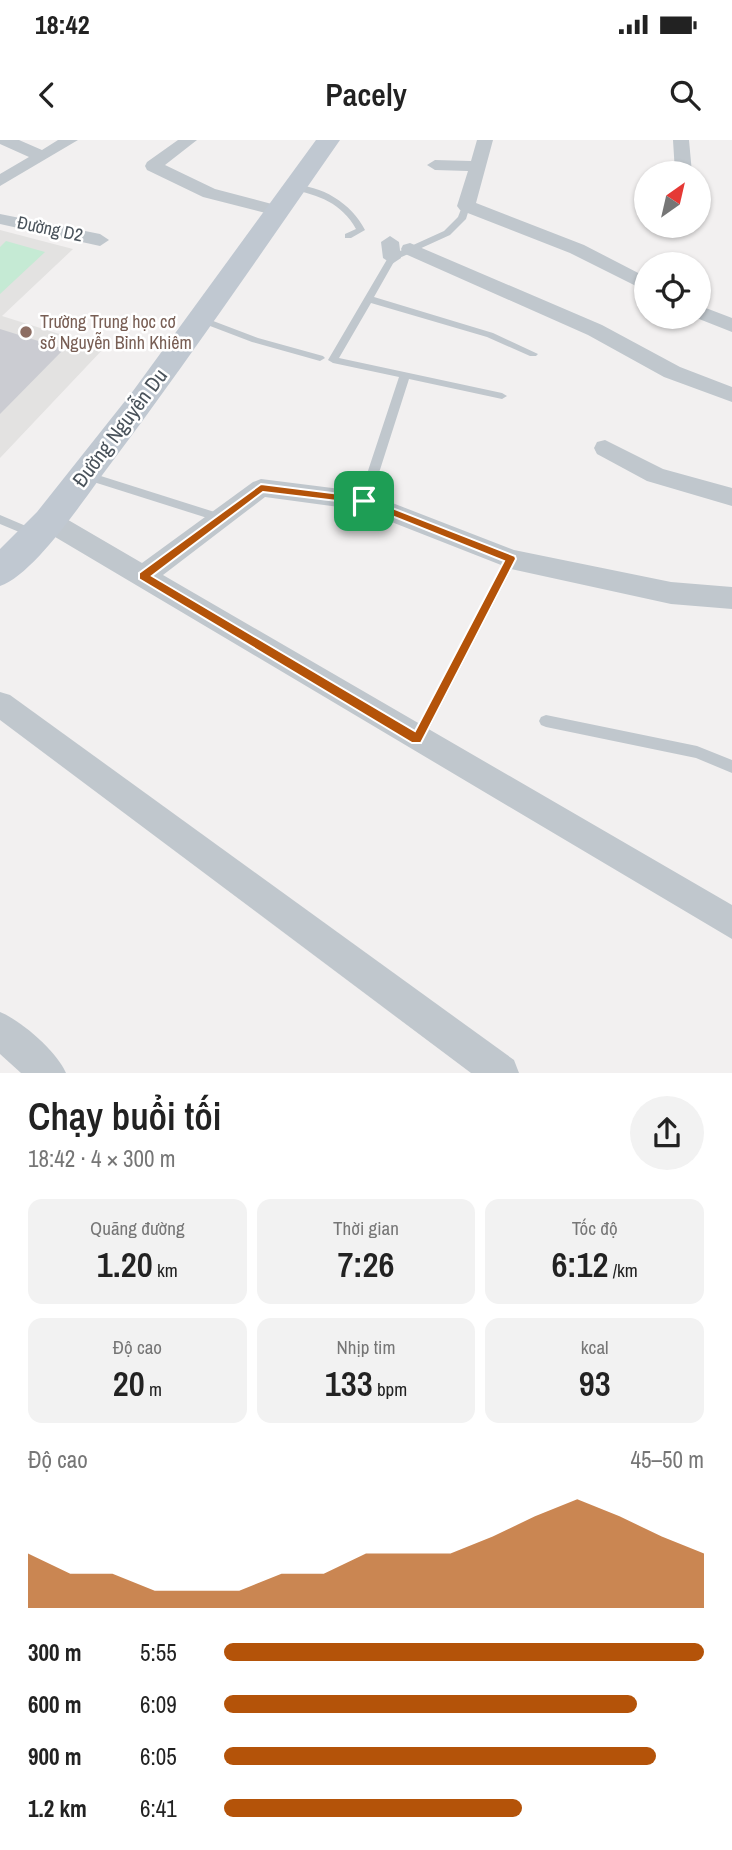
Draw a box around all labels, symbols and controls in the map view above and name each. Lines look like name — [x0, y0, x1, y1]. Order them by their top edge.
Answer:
text: 18:42 — [35, 7, 90, 42]
text: Pacely — [325, 73, 407, 116]
icon: back — [28, 76, 66, 114]
icon: search — [666, 76, 704, 114]
north arrow — [634, 161, 710, 238]
map controls — [634, 161, 711, 329]
street label: Đường D2 — [15, 209, 85, 248]
button: locate — [634, 252, 711, 329]
place label: Trường Trung học cơ sở Nguyễn Bỉnh Khiêm — [40, 309, 192, 355]
marker: Trường Trung học cơ sở Nguyễn Bỉnh Khiêm — [18, 324, 34, 340]
street label: Đường Nguyễn Du — [65, 362, 174, 493]
pin — [334, 471, 394, 531]
icon: arrive — [345, 482, 383, 520]
text: Chạy buổi tối — [28, 1091, 221, 1142]
button: share — [630, 1096, 704, 1170]
text: 18:42 · 4 × 300 m — [28, 1143, 175, 1174]
text: Quãng đường — [90, 1215, 185, 1241]
text: Thời gian — [333, 1215, 399, 1241]
text: Tốc độ — [572, 1215, 618, 1241]
text: 1.20 — [97, 1241, 153, 1288]
text: 7:26 — [338, 1241, 394, 1288]
text: 6:12 — [551, 1241, 608, 1288]
text: km — [153, 1257, 178, 1283]
text: /km — [608, 1257, 638, 1283]
text: Độ cao — [113, 1334, 162, 1360]
text: Nhịp tim — [337, 1334, 395, 1360]
text: kcal — [581, 1334, 609, 1360]
text: 20 — [113, 1360, 145, 1407]
text: 133 — [325, 1360, 373, 1407]
text: 93 — [579, 1360, 611, 1407]
text: m — [145, 1376, 162, 1402]
text: bpm — [373, 1376, 407, 1402]
text: Độ cao — [28, 1444, 88, 1475]
text: 45–50 m — [631, 1444, 704, 1475]
text: 300 m — [28, 1637, 81, 1668]
text: 5:55 — [140, 1637, 177, 1668]
text: 600 m — [28, 1689, 81, 1720]
text: 6:09 — [140, 1689, 177, 1720]
text: 900 m — [28, 1741, 81, 1772]
text: 6:05 — [140, 1741, 177, 1772]
text: 1.2 km — [28, 1793, 87, 1824]
text: 6:41 — [140, 1793, 177, 1824]

